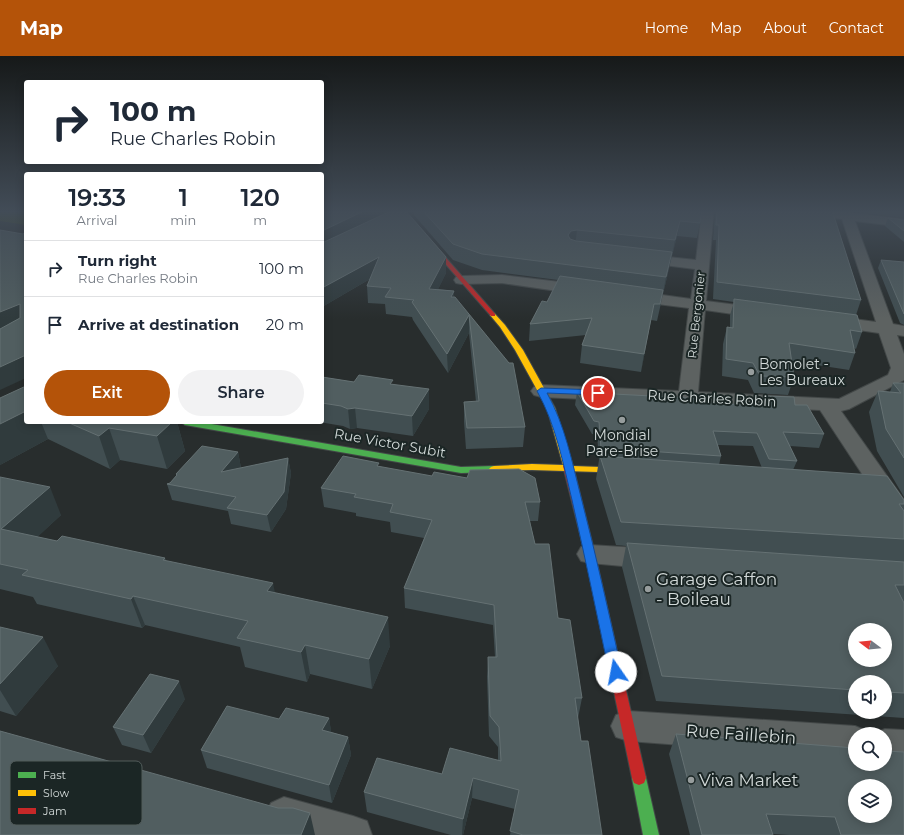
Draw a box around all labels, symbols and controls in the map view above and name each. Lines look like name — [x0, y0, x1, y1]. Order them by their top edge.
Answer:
text: Map — [20, 17, 63, 40]
text: Home — [645, 19, 688, 37]
text: Map — [710, 19, 741, 37]
text: About — [763, 19, 807, 37]
text: Contact — [829, 19, 884, 37]
text: 100 m — [110, 94, 196, 128]
icon: right — [44, 96, 96, 148]
text: Rue Charles Robin — [110, 128, 276, 150]
text: 19:33 — [68, 183, 126, 212]
text: 1 — [179, 183, 188, 212]
text: 120 — [241, 183, 280, 212]
text: Arrival — [77, 212, 118, 228]
text: min — [170, 212, 196, 228]
text: m — [253, 212, 267, 228]
text: Turn right — [78, 251, 157, 270]
icon: right — [44, 258, 66, 280]
text: 100 m — [259, 259, 304, 278]
text: Rue Charles Robin — [78, 270, 198, 286]
street label: Rue Bergonier — [684, 271, 708, 359]
icon: arrive — [44, 314, 66, 336]
text: Arrive at destination — [78, 315, 239, 334]
text: 20 m — [266, 315, 304, 334]
place label: Bomolet - Les Bureaux — [759, 355, 845, 389]
marker: Bomolet - Les Bureaux — [746, 367, 756, 377]
button: Exit — [44, 370, 170, 416]
button: Share — [178, 370, 304, 416]
pin — [581, 376, 615, 410]
icon: arrive — [587, 382, 609, 404]
street label: Rue Charles Robin — [647, 386, 777, 410]
marker: Mondial Pare-Brise — [617, 415, 627, 425]
street label: Rue Victor Subit — [333, 424, 448, 462]
place label: Mondial Pare-Brise — [586, 426, 658, 460]
place label: Garage Caffon - Boileau — [656, 569, 777, 609]
marker: Garage Caffon - Boileau — [643, 584, 653, 594]
north arrow — [848, 623, 892, 667]
map controls — [848, 623, 892, 823]
position arrow — [595, 651, 637, 693]
button: sound — [848, 675, 892, 719]
street label: Rue Faillebin — [685, 720, 797, 748]
button: search — [848, 727, 892, 771]
legend — [10, 761, 142, 825]
text: Fast — [43, 768, 67, 782]
place label: Viva Market — [699, 770, 799, 790]
marker: Viva Market — [686, 775, 696, 785]
button: layers — [848, 779, 892, 823]
text: Slow — [43, 786, 69, 800]
text: Jam — [42, 804, 67, 818]

